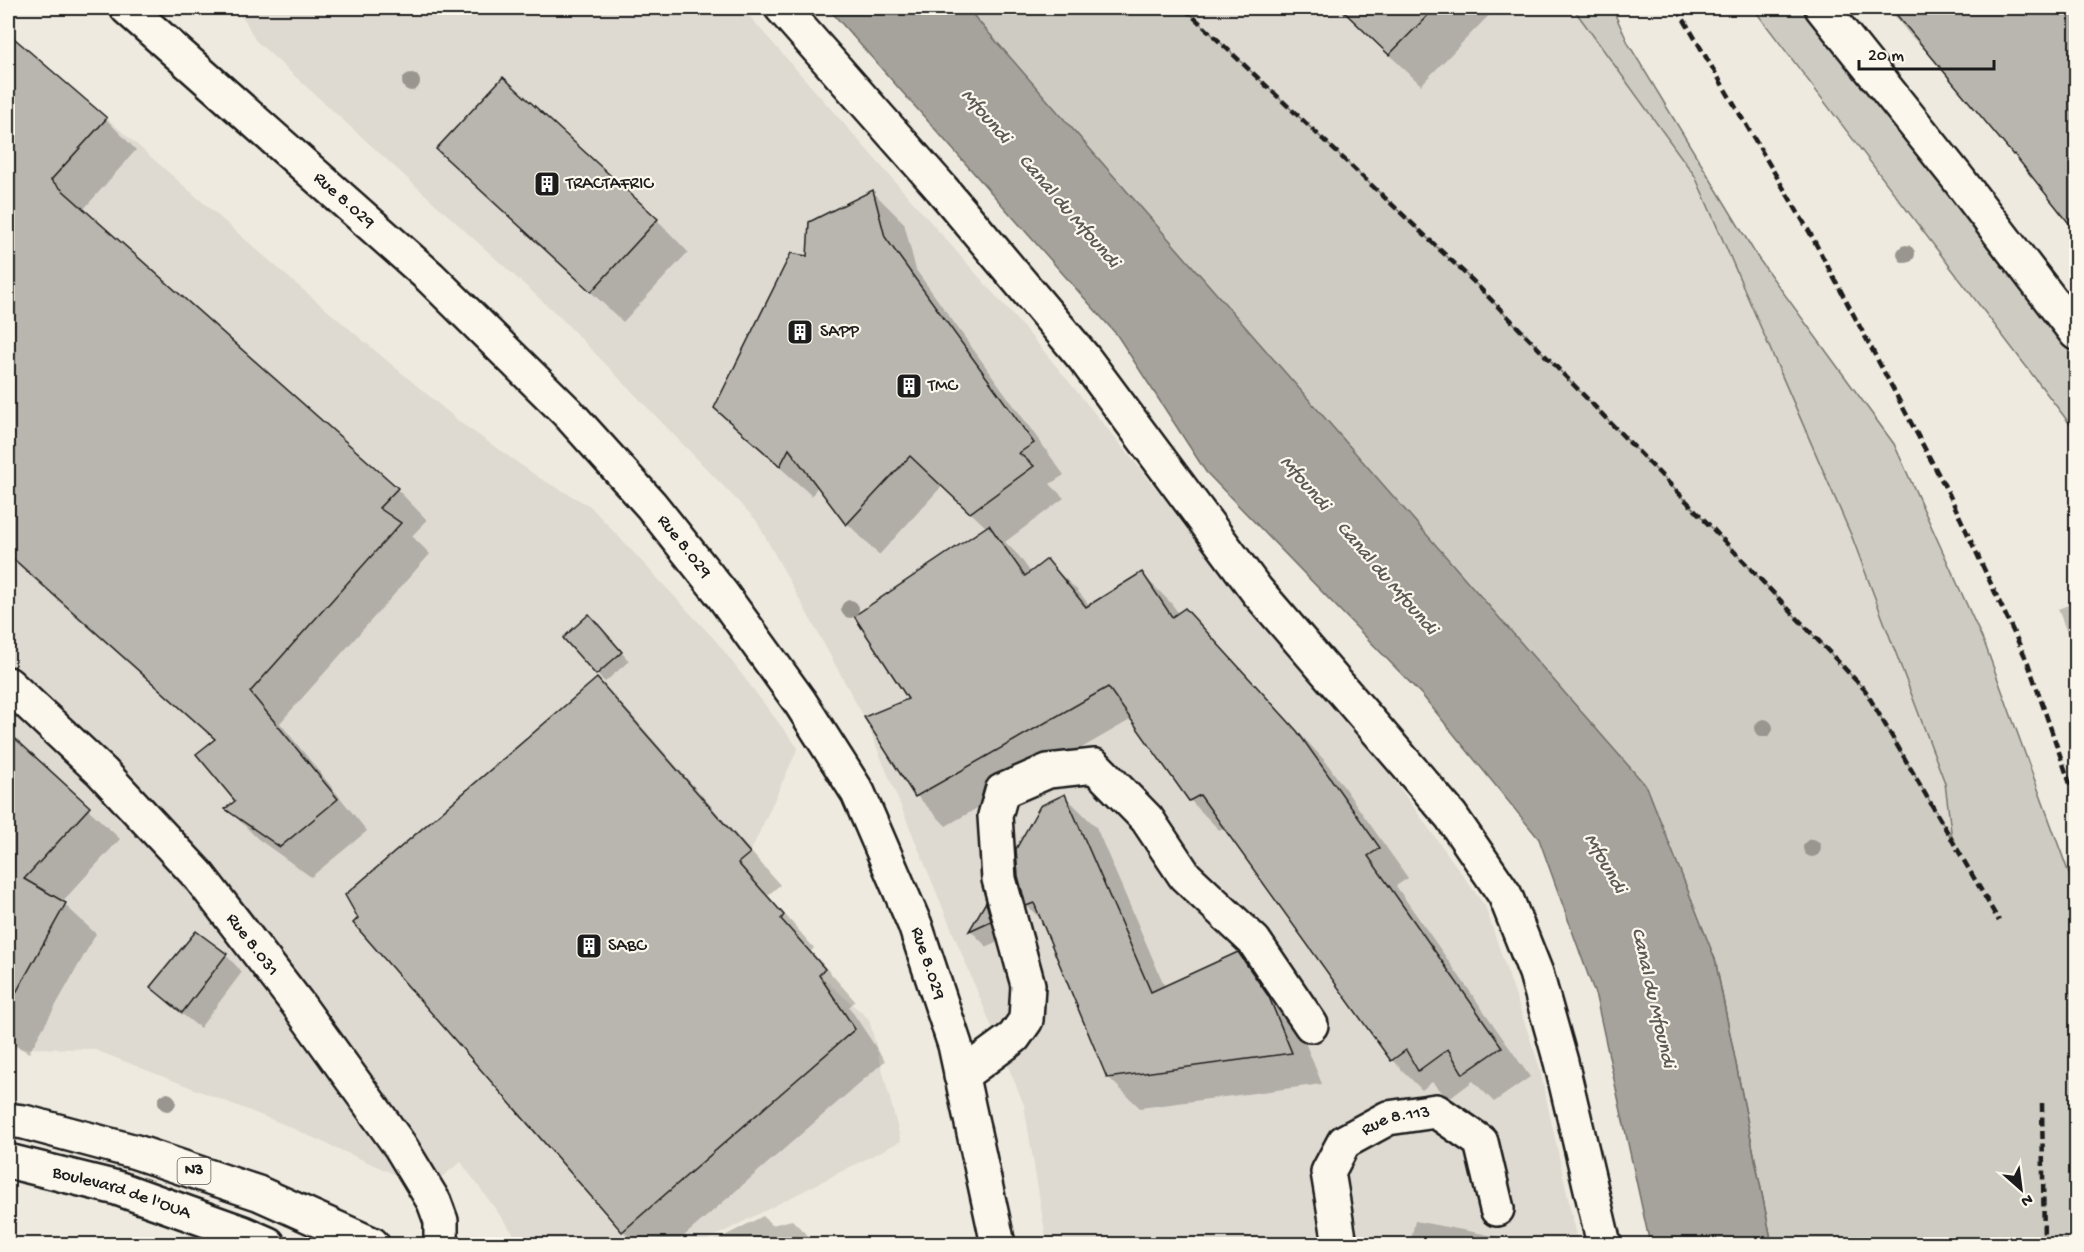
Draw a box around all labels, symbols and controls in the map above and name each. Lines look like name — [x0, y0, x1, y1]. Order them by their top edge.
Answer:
scale bar — [1859, 33, 1994, 71]
text: 20 m — [1868, 46, 1904, 67]
water label: Mfoundi — [955, 85, 1017, 151]
water label: Canal du Mfoundi — [1012, 151, 1125, 275]
street label: Rue 8.029 — [309, 168, 379, 233]
building icon: TRACTAFRIC — [532, 169, 562, 199]
place label: TRACTAFRIC — [565, 174, 654, 195]
building icon: SAPP — [785, 317, 815, 347]
place label: SAPP — [820, 322, 860, 343]
building icon: TMC — [894, 371, 924, 401]
place label: TMC — [927, 376, 958, 397]
water label: Mfoundi — [1274, 452, 1336, 518]
street label: Rue 8.029 — [653, 511, 716, 583]
water label: Canal du Mfoundi — [1330, 518, 1443, 642]
water label: Mfoundi — [1578, 830, 1632, 900]
street label: Rue 8.031 — [221, 909, 283, 981]
street label: Rue 8.029 — [906, 924, 950, 1002]
water label: Canal du Mfoundi — [1625, 926, 1680, 1073]
building icon: SABC — [574, 931, 604, 961]
place label: SABC — [608, 936, 647, 957]
street label: Rue 8.113 — [1358, 1102, 1431, 1141]
road number: N3 — [178, 1158, 210, 1184]
north arrow — [1991, 1159, 2051, 1219]
street label: Boulevard de l'OUA — [49, 1162, 195, 1224]
text: N — [2017, 1188, 2035, 1210]

